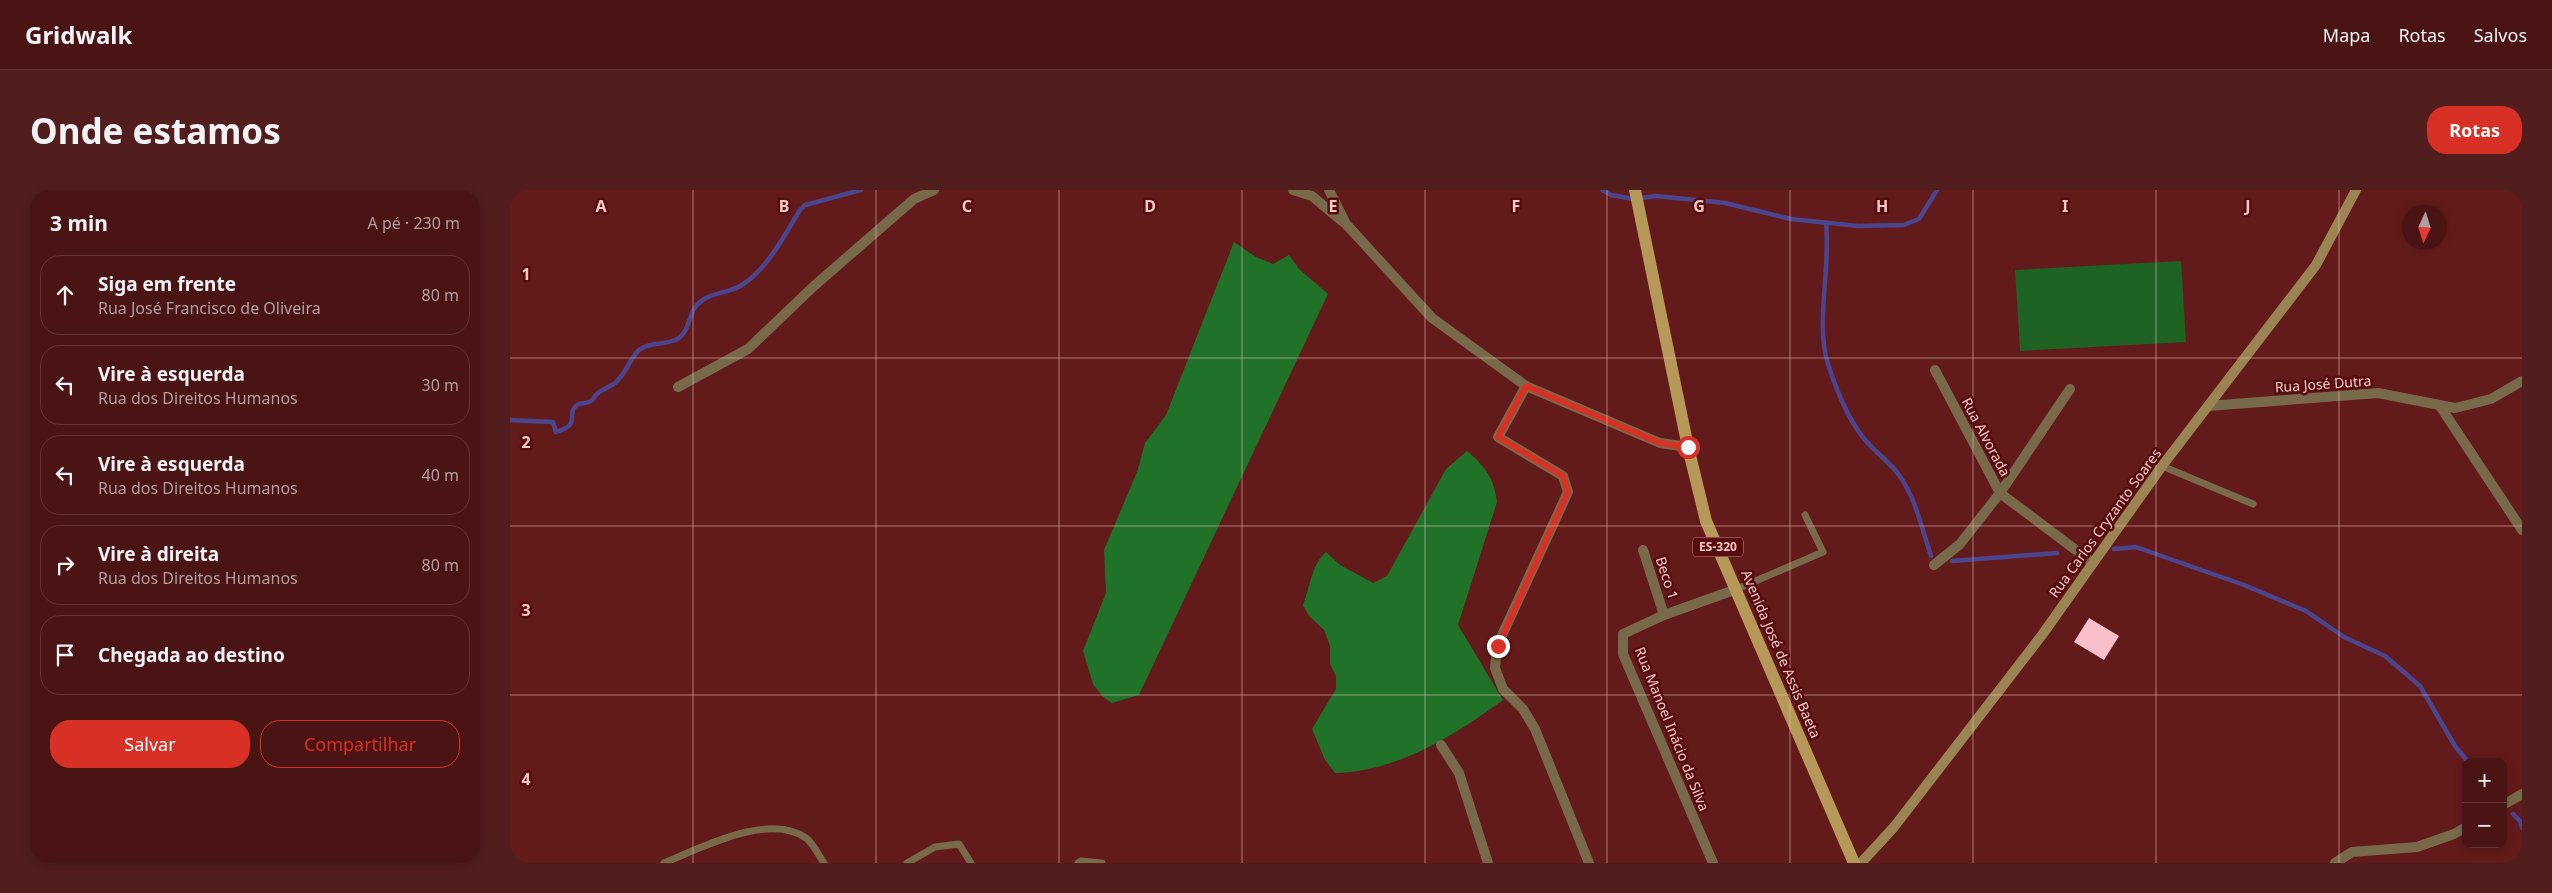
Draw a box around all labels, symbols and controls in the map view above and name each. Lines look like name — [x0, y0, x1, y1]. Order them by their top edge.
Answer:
text: Gridwalk — [25, 18, 132, 51]
text: Mapa — [2323, 23, 2370, 47]
text: Rotas — [2398, 23, 2446, 47]
text: Salvos — [2474, 23, 2527, 47]
button: Rotas — [2427, 106, 2522, 154]
text: Onde estamos — [30, 107, 281, 154]
text: A — [595, 195, 607, 217]
text: B — [779, 195, 789, 217]
text: C — [962, 195, 972, 217]
text: D — [1144, 195, 1156, 217]
text: E — [1329, 195, 1338, 217]
text: F — [1512, 195, 1520, 217]
text: G — [1693, 195, 1705, 217]
text: H — [1876, 195, 1888, 217]
text: I — [2062, 195, 2068, 217]
text: J — [2243, 195, 2251, 217]
north arrow — [2402, 205, 2447, 250]
text: 3 min — [50, 209, 108, 237]
text: A pé · 230 m — [368, 212, 460, 234]
text: 1 — [521, 263, 531, 285]
text: Siga em frente — [98, 271, 236, 297]
icon: ahead — [51, 281, 79, 309]
text: 80 m — [422, 284, 459, 306]
text: Rua José Francisco de Oliveira — [98, 297, 321, 319]
text: Vire à esquerda — [98, 361, 245, 387]
icon: left — [51, 371, 79, 399]
street label: Rua José Dutra — [2274, 371, 2372, 396]
text: 30 m — [422, 374, 459, 396]
text: Rua dos Direitos Humanos — [98, 387, 298, 409]
street label: Rua Alvorada — [1958, 394, 2015, 480]
text: 2 — [521, 431, 531, 453]
route start — [1677, 436, 1700, 459]
street label: Rua Carlos Cryzanto Soares — [2044, 444, 2165, 601]
text: Vire à esquerda — [98, 451, 245, 477]
icon: left — [51, 461, 79, 489]
text: 40 m — [422, 464, 459, 486]
text: Rua dos Direitos Humanos — [98, 477, 298, 499]
road number: ES-320 — [1693, 538, 1743, 557]
text: Vire à direita — [98, 541, 219, 567]
icon: right — [51, 551, 79, 579]
text: 80 m — [422, 554, 459, 576]
street label: Beco 1 — [1652, 554, 1683, 602]
text: Rua dos Direitos Humanos — [98, 567, 298, 589]
street label: Avenida José de Assis Baeta — [1737, 567, 1826, 741]
text: 3 — [521, 599, 531, 621]
route end — [1487, 635, 1510, 658]
icon: arrive — [51, 641, 79, 669]
text: Chegada ao destino — [98, 642, 285, 668]
street label: Rua Manoel Inácio da Silva — [1631, 644, 1714, 814]
button: Salvar — [50, 720, 250, 768]
button: Compartilhar — [260, 720, 460, 768]
map controls — [2462, 758, 2507, 848]
button: + — [2462, 758, 2507, 803]
text: 4 — [521, 768, 531, 790]
button: − — [2462, 803, 2507, 848]

